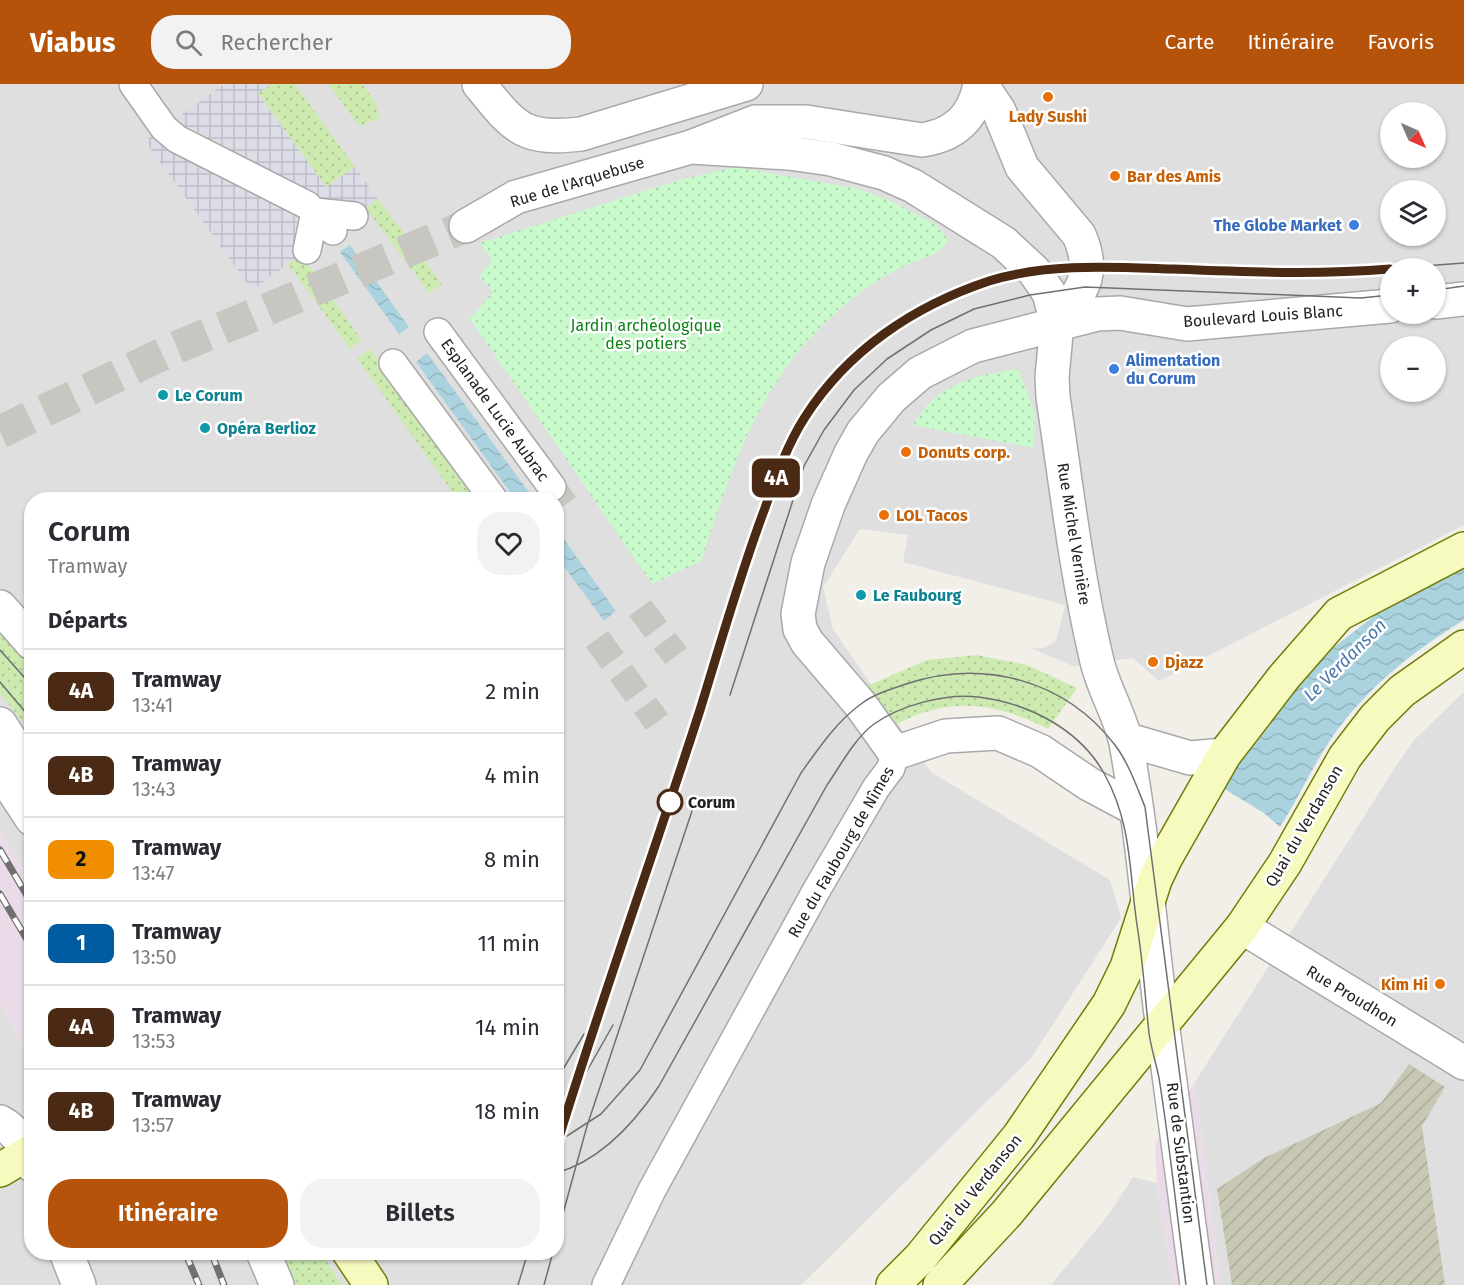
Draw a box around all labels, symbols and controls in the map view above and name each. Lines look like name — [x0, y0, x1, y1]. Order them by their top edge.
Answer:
search box — [151, 15, 571, 69]
text: Viabus — [30, 26, 115, 59]
icon: search — [172, 26, 205, 59]
text: Rechercher — [220, 29, 333, 56]
text: Carte — [1165, 29, 1214, 55]
text: Itinéraire — [1247, 29, 1334, 55]
text: Favoris — [1367, 29, 1434, 55]
marker: Lady Sushi — [1041, 90, 1055, 104]
north arrow — [1380, 102, 1446, 168]
map controls — [1380, 102, 1446, 402]
place label: Lady Sushi — [1009, 107, 1087, 126]
street label: Rue de l'Arquebuse — [508, 153, 646, 211]
place label: Bar des Amis — [1127, 167, 1221, 186]
marker: Bar des Amis — [1108, 169, 1122, 183]
button: layers — [1380, 180, 1446, 246]
place label: The Globe Market — [1214, 216, 1343, 235]
marker: The Globe Market — [1347, 218, 1361, 232]
button: + — [1380, 258, 1446, 324]
street label: Boulevard Louis Blanc — [1183, 301, 1344, 331]
park label: Jardin archéologique des potiers — [571, 316, 721, 353]
street label: Esplanade Lucie Aubrac — [437, 335, 553, 485]
button: − — [1380, 336, 1446, 402]
place label: Alimentation du Corum — [1125, 351, 1220, 388]
marker: Alimentation du Corum — [1107, 362, 1121, 376]
place label: Le Corum — [175, 386, 243, 405]
marker: Le Corum — [156, 388, 170, 402]
place label: Opéra Berlioz — [217, 419, 316, 438]
marker: Opéra Berlioz — [198, 421, 212, 435]
place label: Donuts corp. — [918, 443, 1010, 462]
marker: Donuts corp. — [899, 445, 913, 459]
line badge: 4A — [749, 458, 803, 498]
street label: Rue Michel Vernière — [1053, 461, 1095, 607]
text: 4A — [764, 465, 788, 491]
place label: LOL Tacos — [896, 506, 968, 525]
marker: LOL Tacos — [877, 508, 891, 522]
button: heart — [477, 512, 540, 575]
text: Corum — [48, 515, 131, 548]
text: Tramway — [48, 554, 127, 578]
place label: Le Faubourg — [873, 586, 961, 605]
marker: Le Faubourg — [854, 588, 868, 602]
text: Départs — [48, 607, 127, 634]
water label: Le Verdanson — [1299, 614, 1391, 706]
place label: Djazz — [1165, 653, 1204, 672]
marker: Djazz — [1146, 655, 1160, 669]
text: Tramway — [132, 666, 221, 693]
text: 4A — [69, 678, 93, 704]
text: 2 min — [485, 678, 540, 705]
text: 13:41 — [132, 693, 173, 717]
text: Tramway — [132, 750, 221, 777]
text: 4B — [69, 762, 93, 788]
text: 4 min — [485, 762, 540, 789]
street label: Quai du Verdanson — [1261, 762, 1347, 890]
street label: Rue du Faubourg de Nîmes — [784, 763, 898, 941]
text: 13:43 — [132, 777, 176, 801]
marker: Corum — [657, 789, 683, 815]
place label: Corum — [688, 793, 735, 812]
text: Tramway — [132, 834, 221, 861]
text: 2 — [76, 846, 86, 872]
text: 8 min — [484, 846, 540, 873]
text: 13:47 — [132, 861, 174, 885]
text: Tramway — [132, 918, 221, 945]
text: 1 — [76, 930, 86, 956]
text: 11 min — [477, 930, 540, 957]
text: 13:50 — [132, 945, 177, 969]
street label: Rue Proudhon — [1303, 961, 1401, 1031]
place label: Kim Hi — [1381, 975, 1428, 994]
marker: Kim Hi — [1433, 977, 1447, 991]
text: Tramway — [132, 1002, 221, 1029]
text: 4A — [69, 1014, 93, 1040]
text: 14 min — [475, 1014, 540, 1041]
text: 13:53 — [132, 1029, 175, 1053]
street label: Rue de Substantion — [1163, 1081, 1199, 1225]
text: Tramway — [132, 1086, 221, 1113]
text: 4B — [69, 1098, 93, 1124]
text: 18 min — [475, 1098, 540, 1125]
text: 13:57 — [132, 1113, 174, 1137]
street label: Quai du Verdanson — [924, 1131, 1026, 1249]
button: Itinéraire — [48, 1179, 288, 1248]
button: Billets — [300, 1179, 540, 1248]

